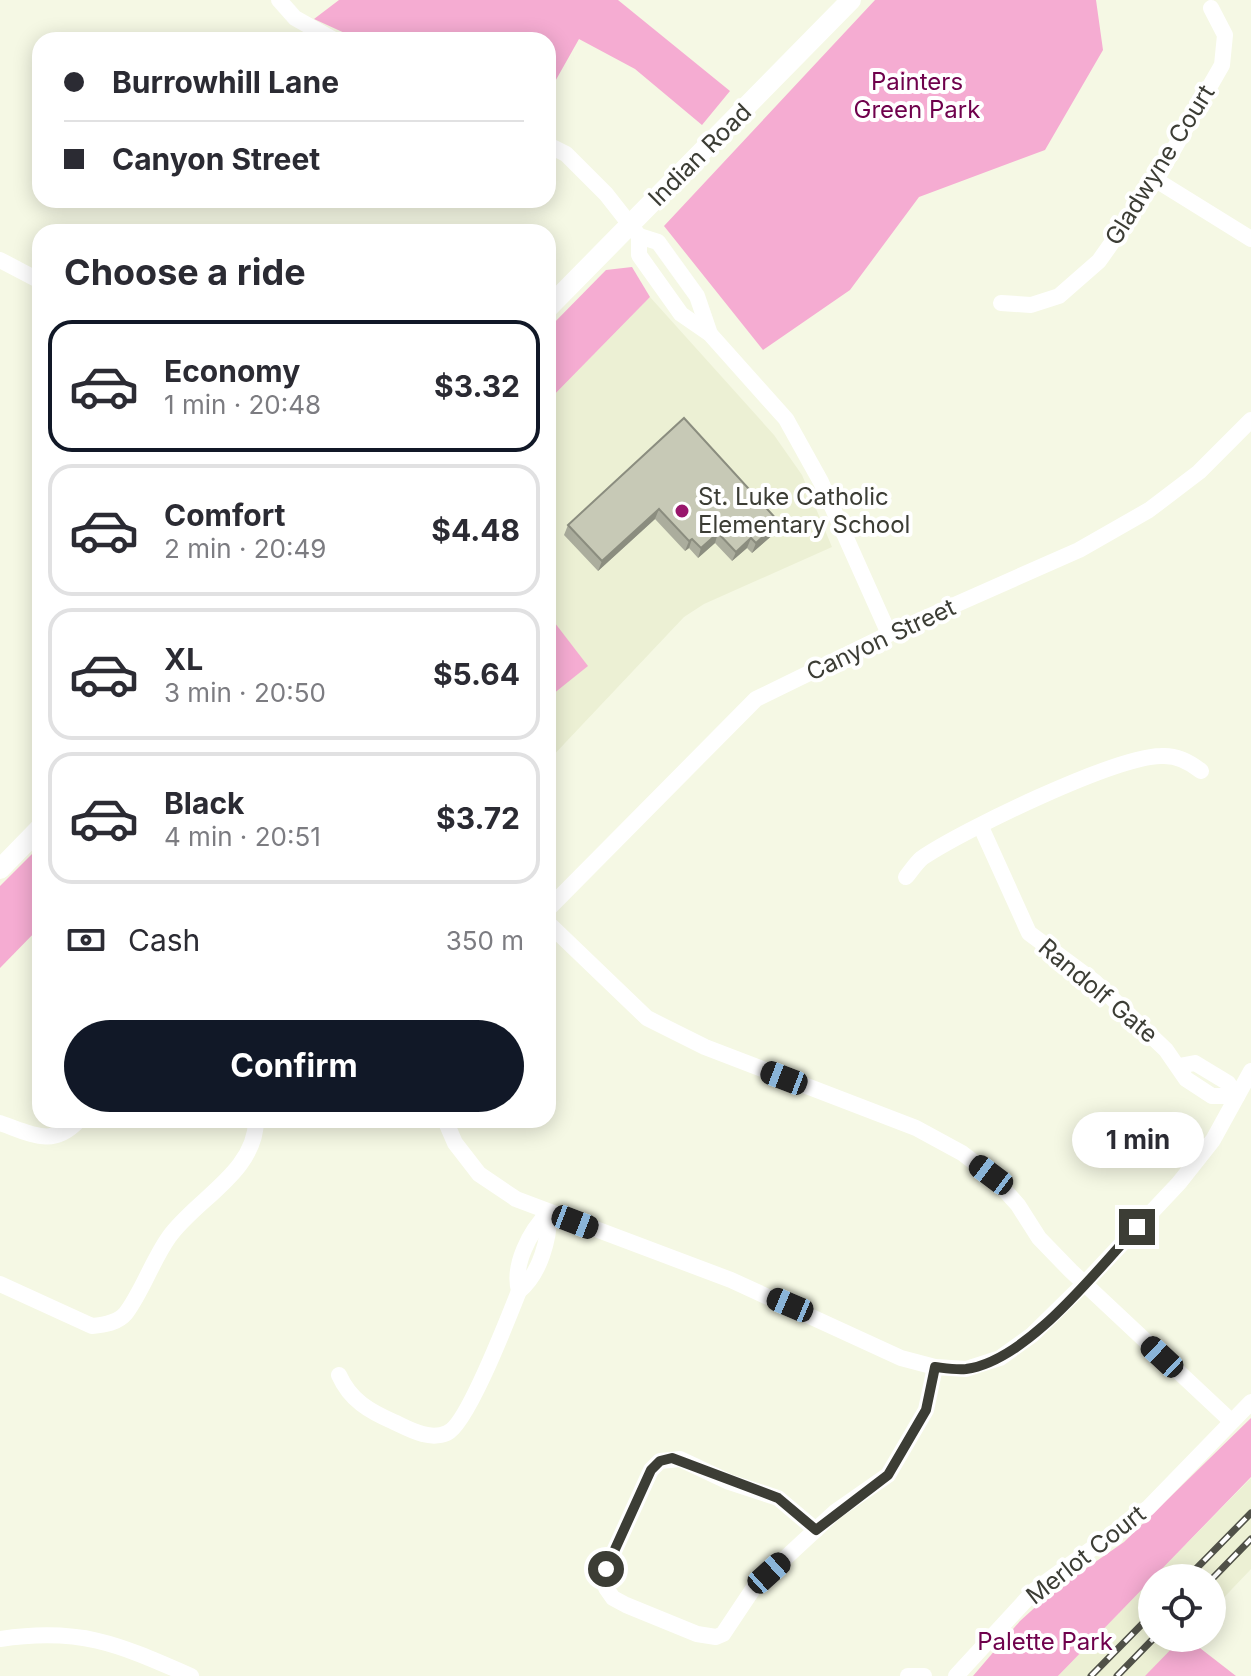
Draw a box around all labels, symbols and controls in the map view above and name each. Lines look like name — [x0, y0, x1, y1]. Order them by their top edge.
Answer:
text: Burrowhill Lane — [112, 64, 339, 100]
park label: Painters Green Park — [854, 67, 980, 124]
street label: Gladwyne Court — [1099, 79, 1221, 250]
street label: Indian Road — [642, 97, 757, 212]
text: Canyon Street — [112, 141, 320, 177]
text: Choose a ride — [64, 250, 306, 294]
icon: car — [68, 350, 140, 422]
text: Economy — [164, 353, 300, 389]
text: $3.32 — [434, 368, 520, 404]
text: 1 min · 20:48 — [164, 389, 321, 420]
place label: St. Luke Catholic Elementary School — [698, 482, 910, 539]
icon: car — [68, 494, 140, 566]
text: Comfort — [164, 497, 285, 533]
marker: St. Luke Catholic Elementary School — [673, 502, 691, 520]
text: $4.48 — [431, 512, 520, 548]
text: 2 min · 20:49 — [164, 533, 326, 564]
street label: Canyon Street — [802, 592, 960, 687]
icon: car — [68, 638, 140, 710]
text: XL — [164, 641, 203, 677]
text: $5.64 — [433, 656, 520, 692]
text: 3 min · 20:50 — [164, 677, 326, 708]
icon: car — [68, 782, 140, 854]
text: Black — [164, 785, 244, 821]
text: $3.72 — [436, 800, 520, 836]
text: 4 min · 20:51 — [164, 821, 321, 852]
icon: cash — [64, 918, 108, 962]
text: Cash — [128, 922, 200, 958]
text: 350 m — [446, 925, 524, 956]
street label: Randolf Gate — [1033, 932, 1164, 1049]
button: Confirm — [64, 1020, 524, 1112]
car — [757, 1058, 811, 1098]
callout: 1 min — [1071, 1111, 1203, 1167]
text: 1 min — [1106, 1124, 1170, 1155]
car — [965, 1151, 1017, 1199]
car — [548, 1202, 602, 1242]
route end — [1119, 1209, 1155, 1245]
car — [763, 1285, 817, 1325]
car — [1136, 1332, 1188, 1382]
street label: Merlot Court — [1020, 1499, 1151, 1610]
car — [743, 1548, 795, 1598]
route start — [588, 1551, 624, 1587]
map controls — [1138, 1564, 1226, 1652]
button: locate — [1138, 1564, 1226, 1652]
park label: Palette Park — [977, 1627, 1113, 1656]

